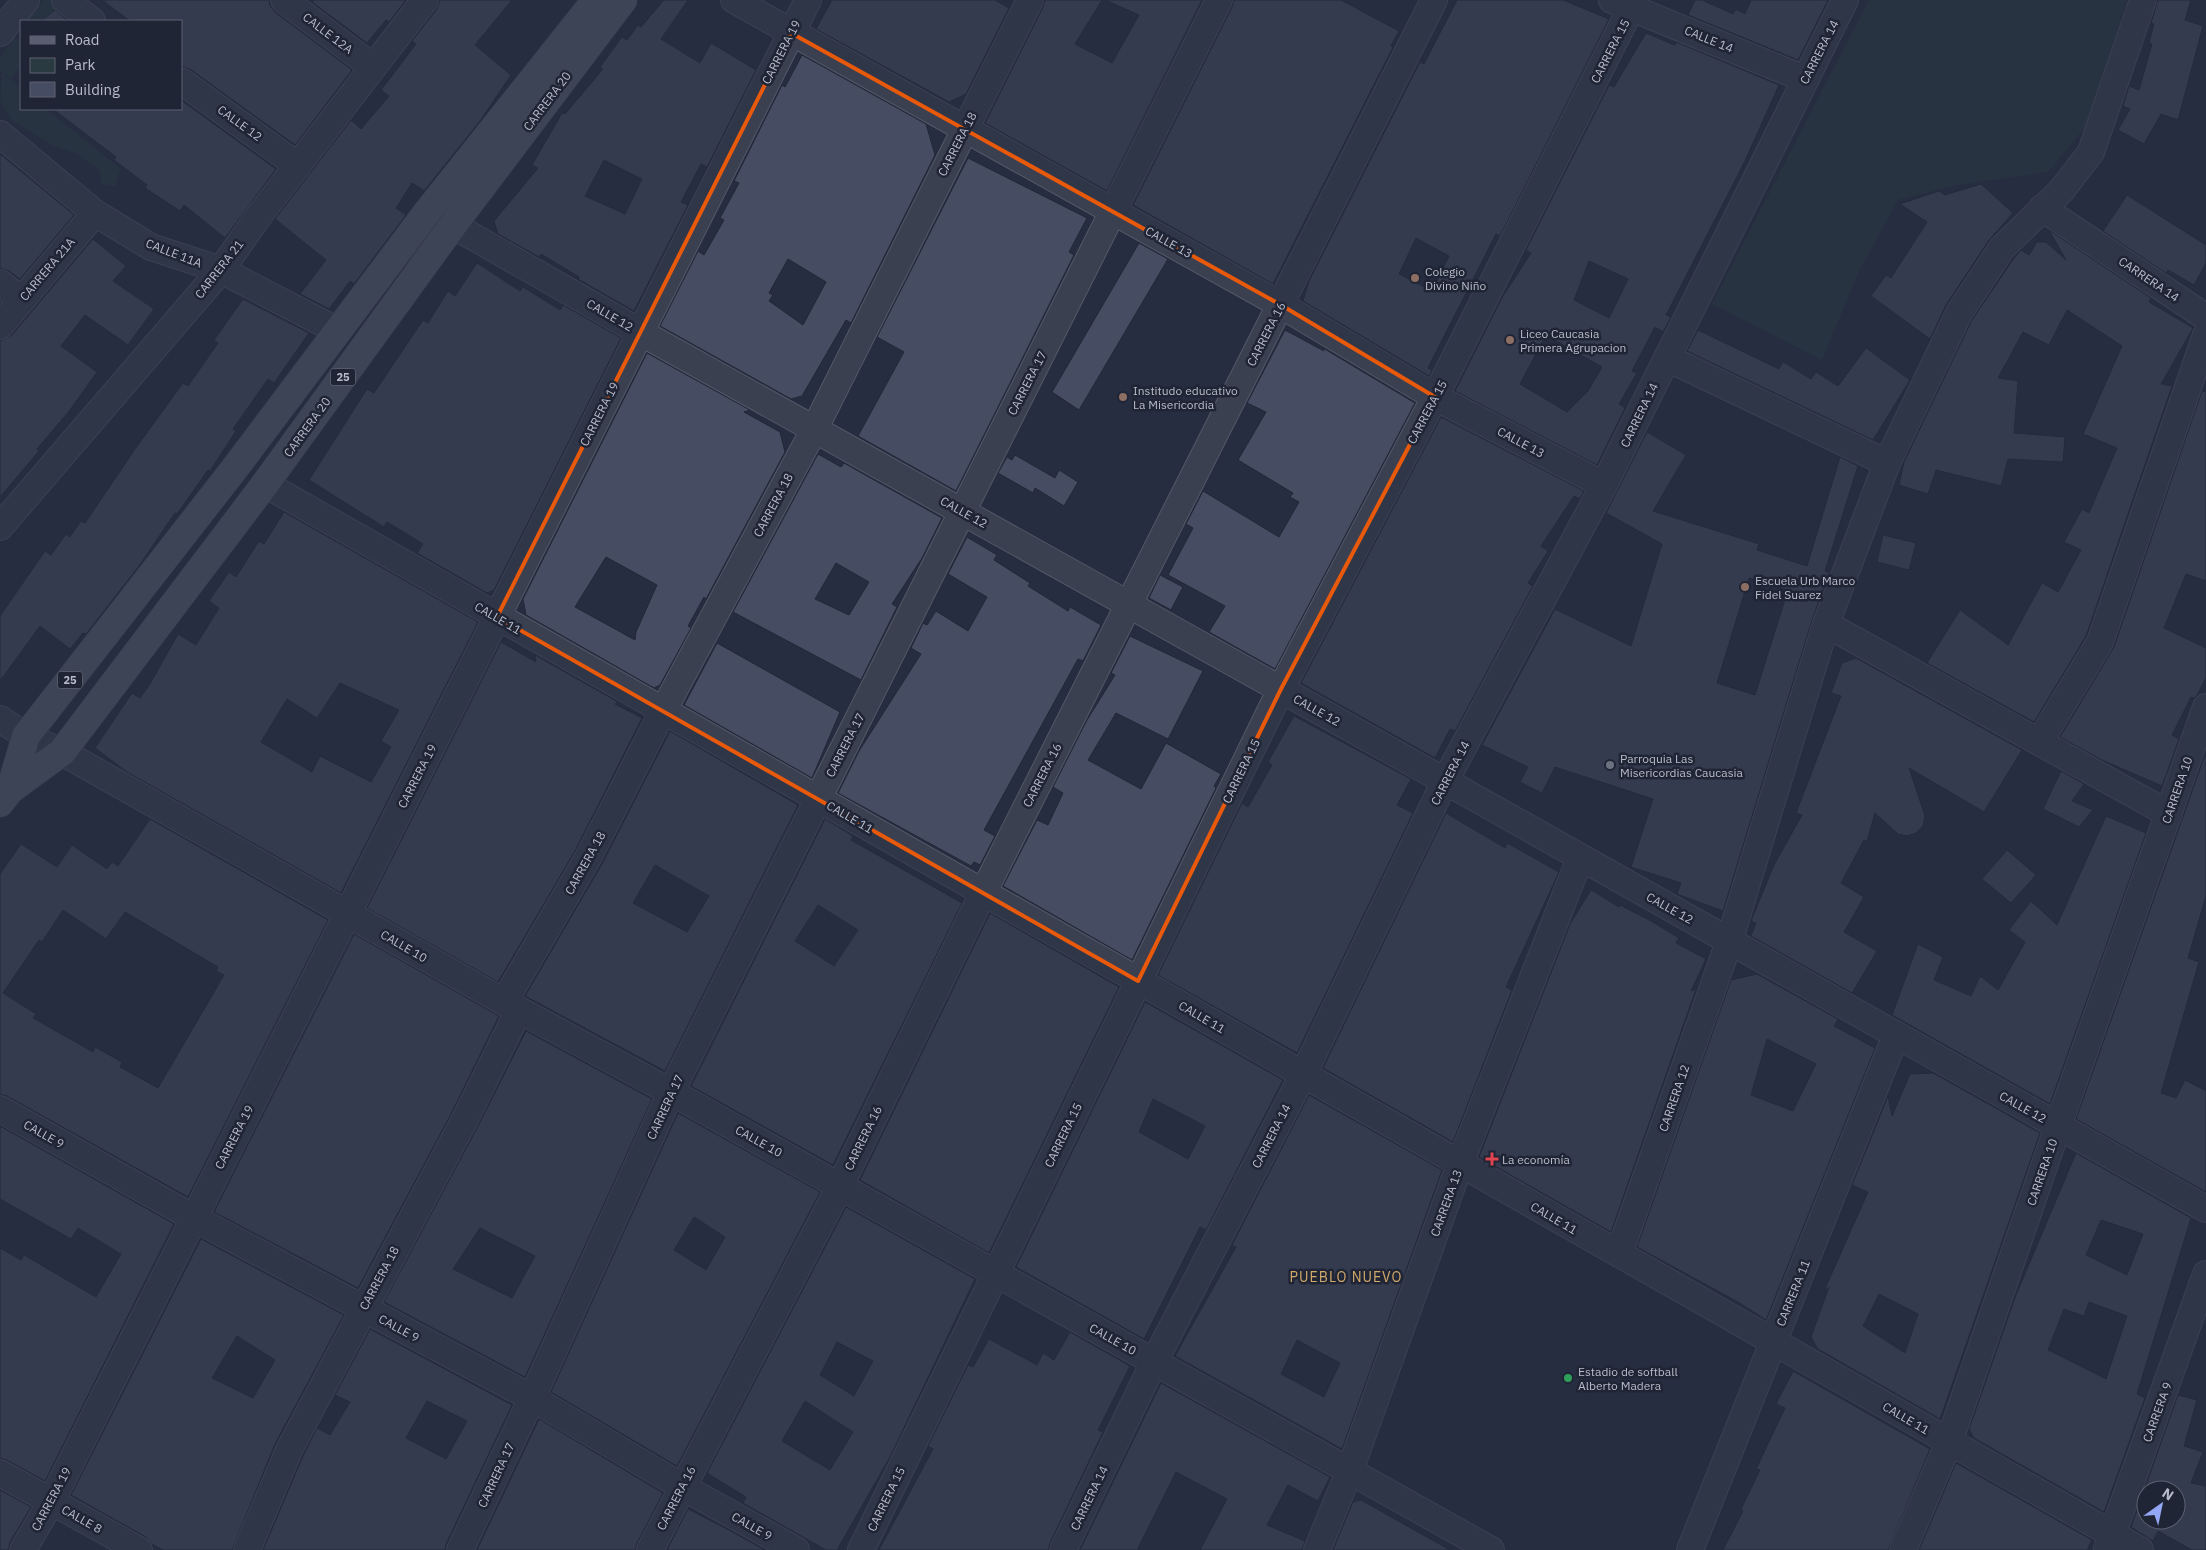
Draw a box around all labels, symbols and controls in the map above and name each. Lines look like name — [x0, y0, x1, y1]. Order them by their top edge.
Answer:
street label: CALLE 12A — [300, 9, 356, 57]
street label: CARRERA 15 — [1587, 16, 1633, 86]
street label: CARRERA 19 — [758, 17, 804, 87]
street label: CARRERA 14 — [1796, 17, 1842, 87]
legend — [20, 20, 182, 110]
street label: CALLE 14 — [1682, 22, 1736, 56]
text: Road — [65, 30, 100, 49]
text: Park — [65, 55, 95, 74]
street label: CARRERA 20 — [520, 68, 574, 134]
text: Building — [65, 80, 120, 99]
street label: CALLE 12 — [215, 102, 265, 144]
street label: CARRERA 18 — [934, 109, 980, 179]
street label: CALLE 13 — [1143, 223, 1195, 261]
street label: CARRERA 21A — [16, 234, 78, 304]
street label: CALLE 11A — [144, 235, 205, 271]
street label: CARRERA 21 — [192, 237, 246, 301]
street label: CARRERA 14 — [2116, 253, 2182, 305]
place label: Colegio Divino Niño — [1425, 264, 1487, 293]
marker: Colegio Divino Niño — [1409, 272, 1421, 284]
street label: CALLE 12 — [584, 296, 636, 334]
street label: CARRERA 16 — [1243, 299, 1289, 369]
place label: Liceo Caucasia Primera Agrupacion — [1520, 326, 1626, 355]
marker: Liceo Caucasia Primera Agrupacion — [1504, 334, 1516, 346]
street label: CARRERA 17 — [1004, 348, 1050, 418]
road number: 25 — [330, 368, 356, 386]
street label: CARRERA 15 — [1404, 378, 1450, 446]
street label: CARRERA 19 — [576, 379, 622, 449]
street label: CARRERA 14 — [1617, 380, 1661, 450]
place label: Institudo educativo La Misericordia — [1133, 383, 1238, 412]
marker: Institudo educativo La Misericordia — [1117, 391, 1129, 403]
street label: CARRERA 20 — [280, 394, 334, 460]
street label: CALLE 13 — [1495, 423, 1547, 461]
street label: CARRERA 18 — [750, 471, 796, 539]
street label: CALLE 12 — [938, 493, 990, 531]
place label: Escuela Urb Marco Fidel Suarez — [1755, 573, 1856, 602]
marker: Escuela Urb Marco Fidel Suarez — [1739, 581, 1751, 593]
street label: CALLE 11 — [472, 599, 524, 637]
road number: 25 — [58, 672, 82, 688]
street label: CALLE 12 — [1291, 691, 1343, 729]
street label: CARRERA 17 — [822, 710, 868, 780]
street label: CARRERA 15 — [1219, 736, 1263, 806]
street label: CARRERA 14 — [1427, 738, 1473, 808]
street label: CARRERA 16 — [1019, 740, 1065, 810]
street label: CARRERA 19 — [394, 741, 440, 811]
place label: Parroquia Las Misericordias Caucasia — [1620, 751, 1744, 780]
street label: CARRERA 10 — [2158, 754, 2196, 826]
marker: Parroquia Las Misericordias Caucasia — [1604, 759, 1616, 771]
street label: CALLE 11 — [824, 798, 876, 836]
street label: CARRERA 18 — [561, 829, 609, 897]
street label: CALLE 12 — [1644, 889, 1696, 927]
street label: CALLE 10 — [378, 927, 430, 965]
street label: CALLE 11 — [1176, 998, 1228, 1036]
street label: CARRERA 12 — [1655, 1062, 1693, 1134]
street label: CARRERA 17 — [643, 1072, 687, 1142]
street label: CALLE 12 — [1997, 1088, 2049, 1126]
street label: CARRERA 15 — [1041, 1100, 1085, 1170]
street label: CARRERA 14 — [1248, 1101, 1294, 1171]
street label: CARRERA 19 — [211, 1102, 257, 1172]
street label: CARRERA 16 — [841, 1103, 885, 1173]
street label: CALLE 9 — [21, 1117, 67, 1151]
street label: CALLE 10 — [733, 1122, 785, 1160]
street label: CARRERA 10 — [2023, 1136, 2061, 1208]
place label: La economía — [1502, 1152, 1571, 1167]
marker: La economía — [1486, 1153, 1498, 1165]
street label: CARRERA 13 — [1427, 1167, 1465, 1239]
street label: CALLE 11 — [1528, 1199, 1580, 1237]
street label: CARRERA 18 — [356, 1244, 402, 1312]
street label: CARRERA 11 — [1773, 1258, 1813, 1328]
district label: PUEBLO NUEVO — [1290, 1268, 1402, 1286]
street label: CALLE 9 — [376, 1311, 422, 1345]
street label: CALLE 10 — [1087, 1320, 1139, 1358]
place label: Estadio de softball Alberto Madera — [1578, 1364, 1678, 1393]
marker: Estadio de softball Alberto Madera — [1562, 1372, 1574, 1384]
street label: CARRERA 9 — [2139, 1380, 2175, 1444]
street label: CALLE 11 — [1880, 1399, 1932, 1437]
street label: CARRERA 17 — [474, 1440, 518, 1510]
street label: CARRERA 16 — [653, 1463, 699, 1533]
street label: CARRERA 14 — [1067, 1463, 1111, 1533]
street label: CARRERA 15 — [864, 1464, 908, 1534]
street label: CARRERA 19 — [28, 1465, 74, 1533]
north arrow — [2136, 1480, 2186, 1530]
text: N — [2159, 1484, 2177, 1504]
street label: CALLE 8 — [59, 1502, 105, 1536]
street label: CALLE 9 — [729, 1509, 775, 1543]

